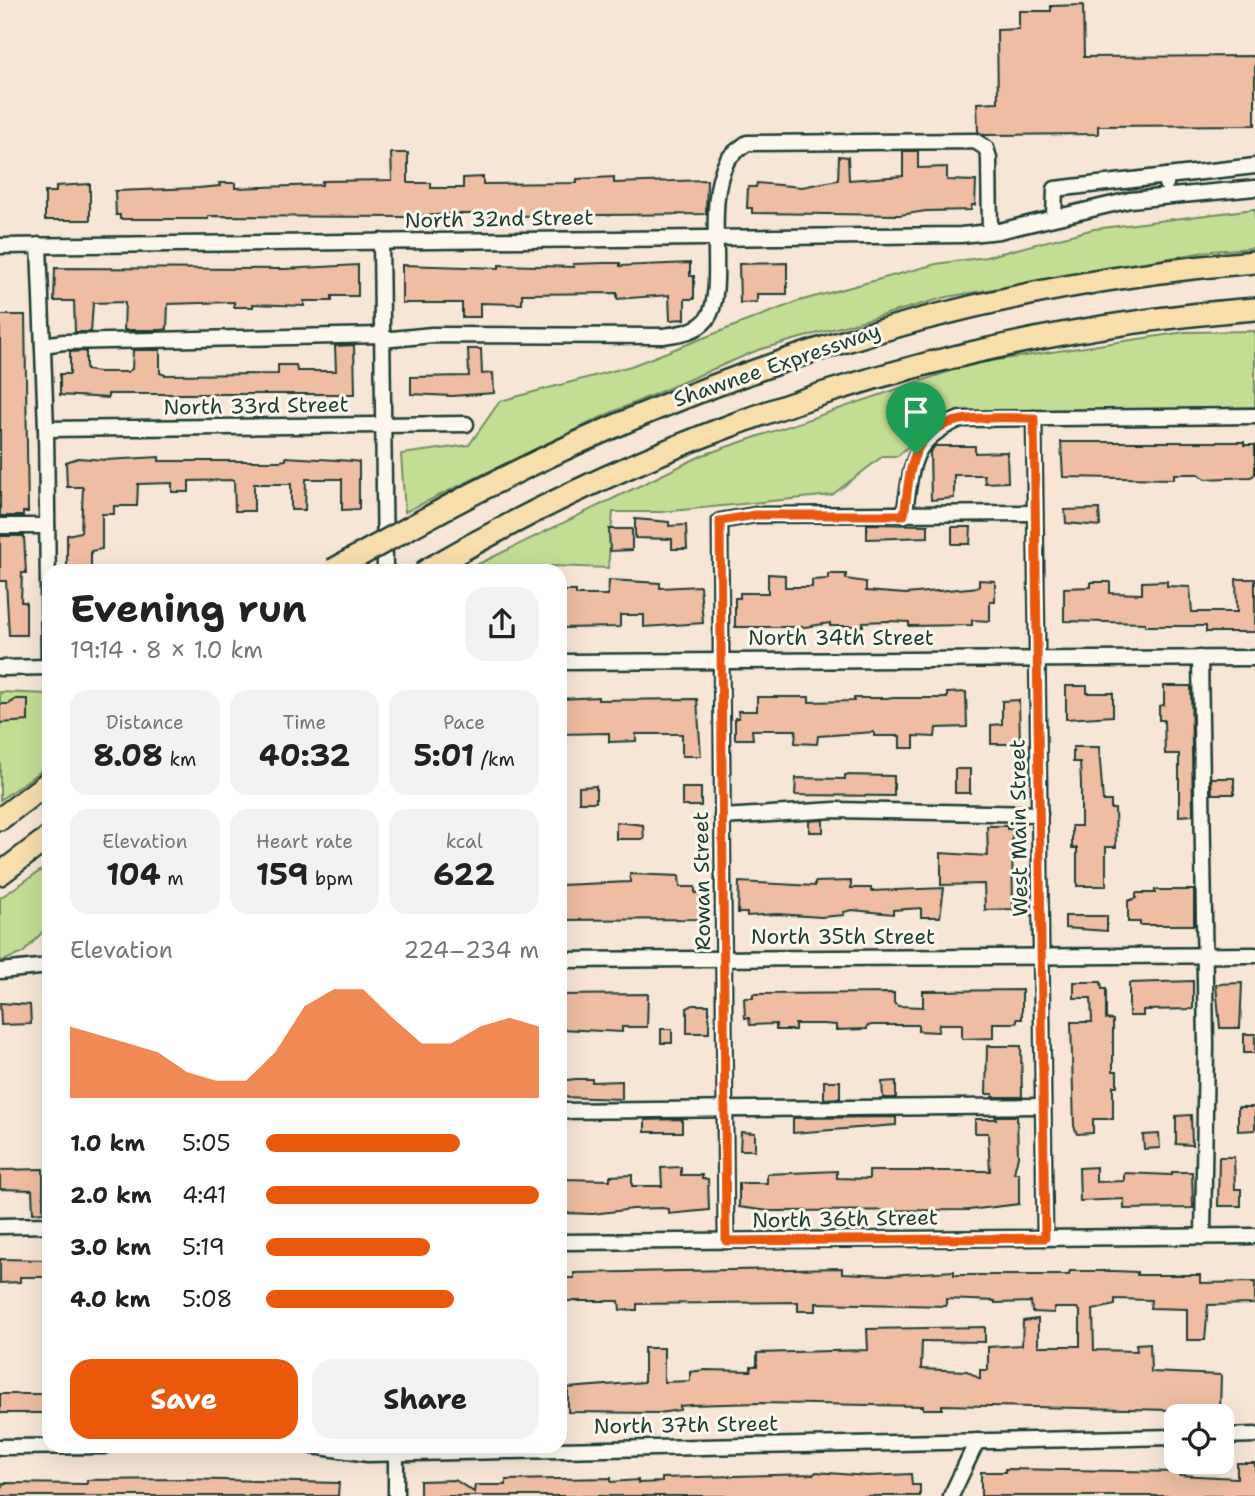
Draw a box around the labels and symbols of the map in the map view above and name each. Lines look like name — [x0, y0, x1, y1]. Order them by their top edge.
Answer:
street label: North 32nd Street — [404, 203, 594, 235]
street label: Shawnee Expressway — [670, 316, 884, 414]
pin — [886, 382, 946, 454]
street label: North 33rd Street — [163, 390, 349, 422]
street label: North 34th Street — [748, 624, 934, 652]
street label: West Main Street — [1003, 739, 1035, 917]
street label: Rowan Street — [687, 811, 717, 951]
street label: North 35th Street — [751, 923, 935, 951]
street label: North 36th Street — [752, 1203, 938, 1235]
street label: North 37th Street — [593, 1409, 779, 1441]

